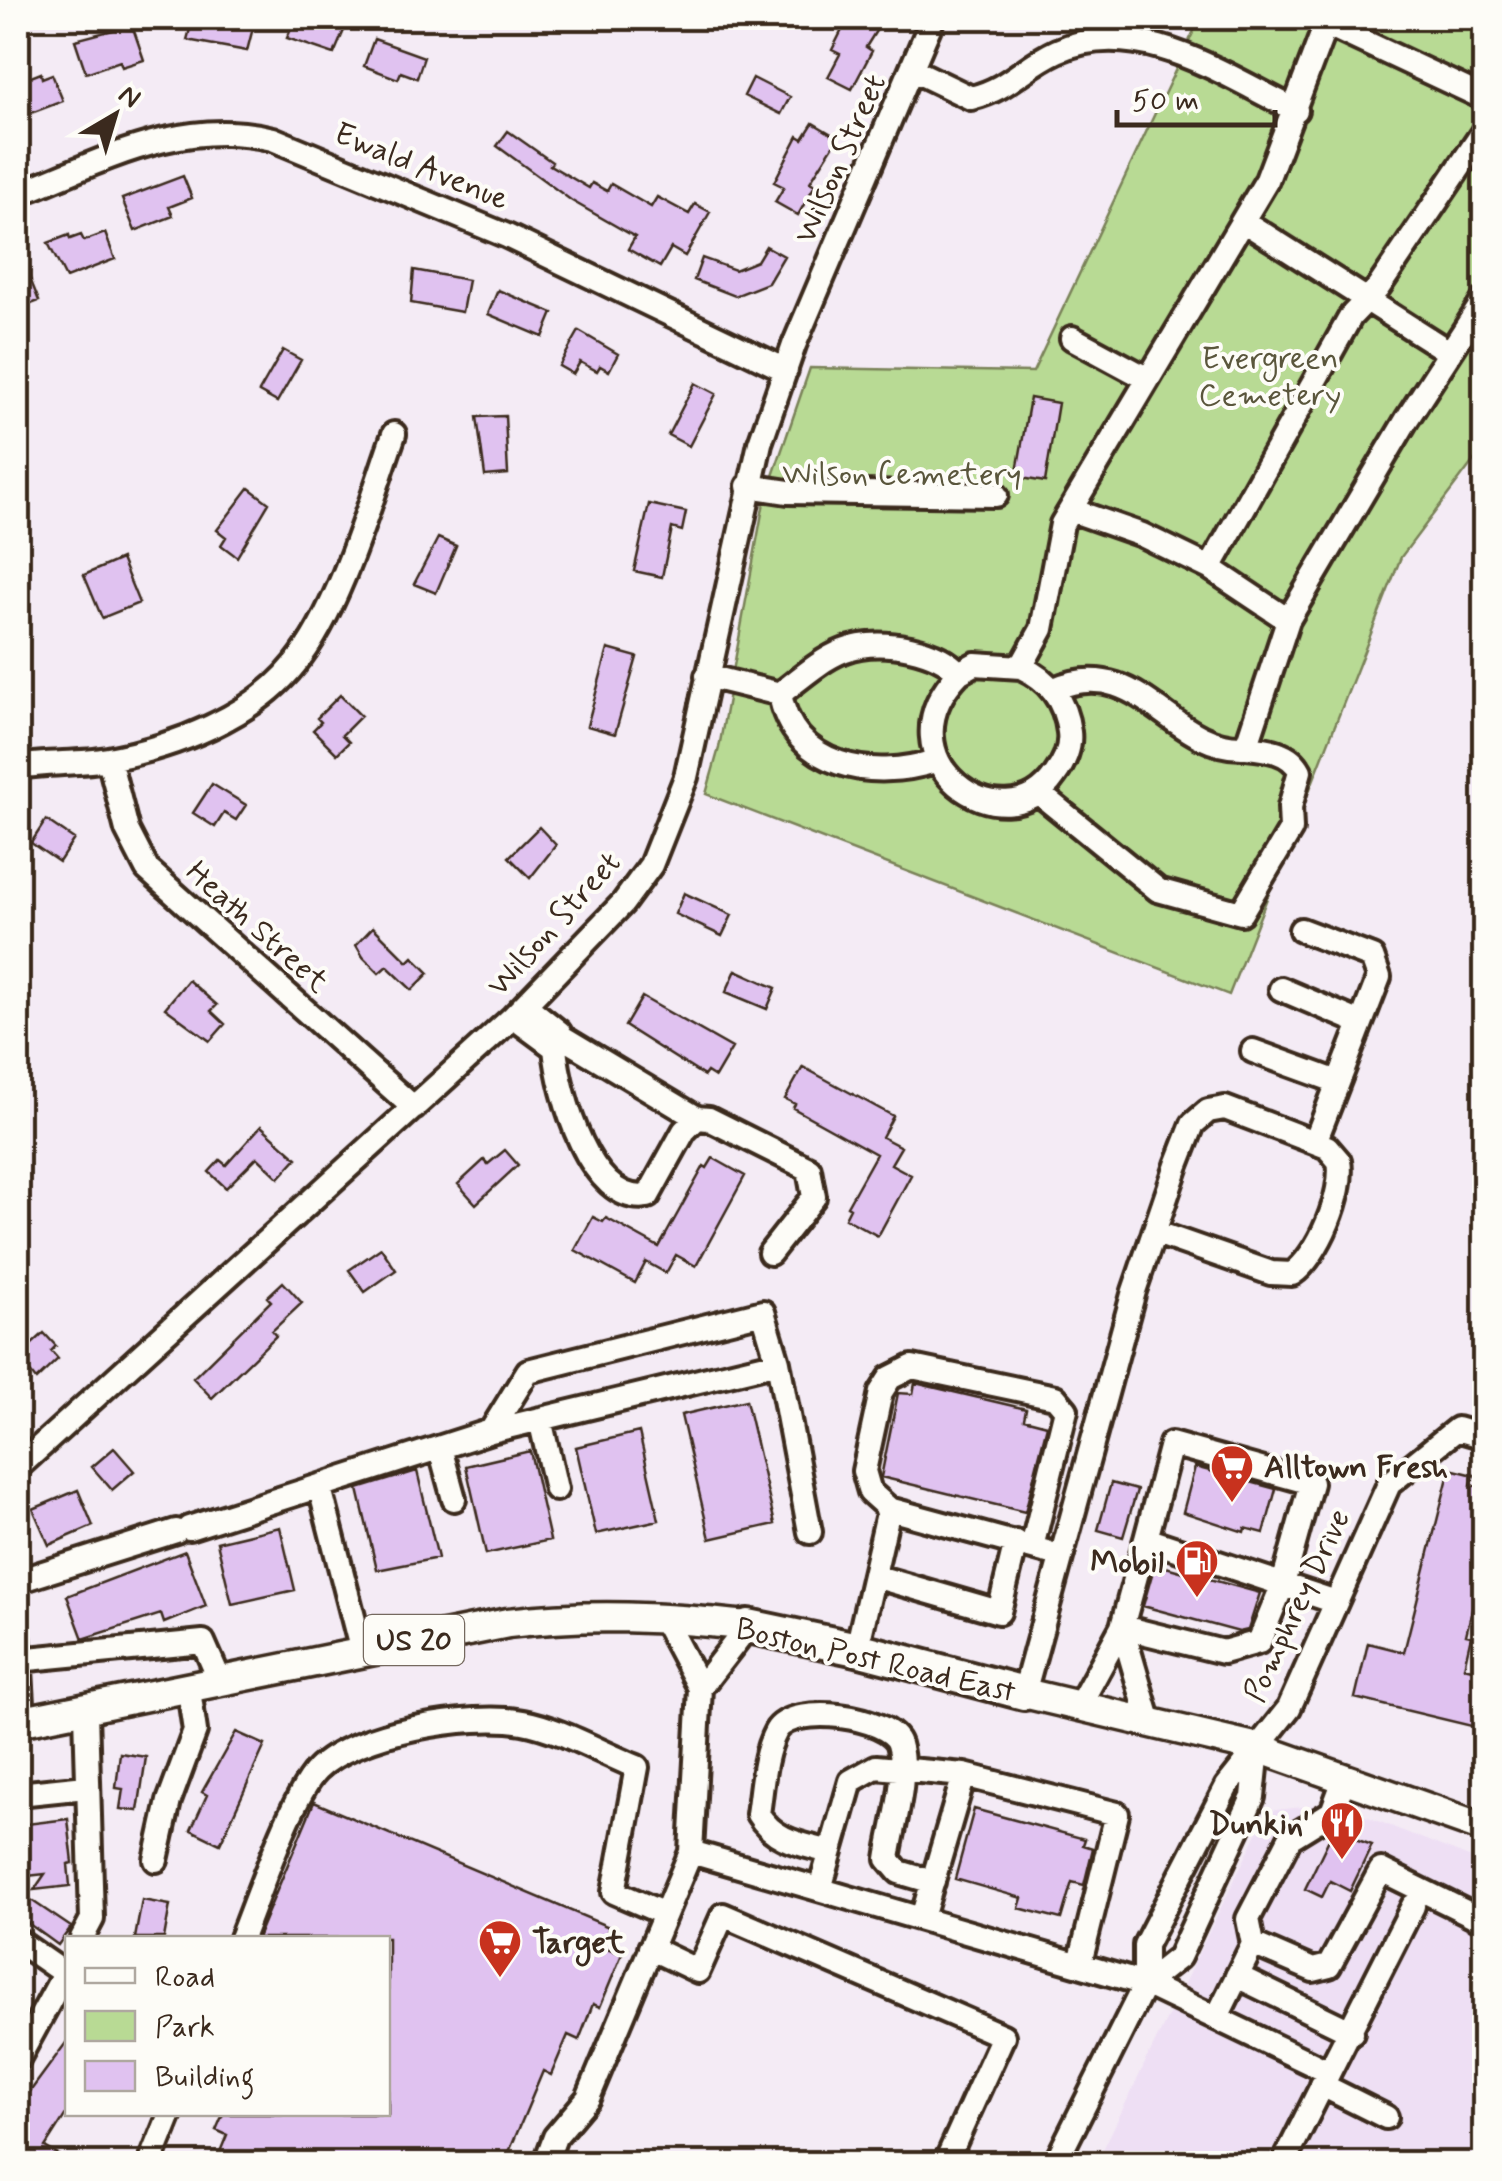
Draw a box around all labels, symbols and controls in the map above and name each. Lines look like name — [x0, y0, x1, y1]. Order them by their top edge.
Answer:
north arrow — [65, 65, 165, 165]
scale bar — [1117, 65, 1274, 127]
street label: Wilson Street — [785, 67, 897, 250]
text: N — [110, 77, 148, 118]
text: 50 m — [1132, 82, 1199, 121]
street label: Ewald Avenue — [328, 113, 515, 221]
park label: Evergreen Cemetery — [1199, 338, 1341, 417]
park label: Wilson Cemetery — [782, 454, 1022, 496]
street label: Wilson Street — [478, 843, 631, 1006]
street label: Heath Street — [176, 852, 337, 1003]
supermarket icon: Alltown Fresh — [1209, 1443, 1255, 1504]
place label: Alltown Fresh — [1264, 1447, 1448, 1489]
street label: Pomphrey Drive — [1235, 1502, 1361, 1709]
fuel station icon: Mobil — [1174, 1538, 1220, 1599]
place label: Mobil — [1090, 1542, 1164, 1584]
street label: Boston Post Road East — [732, 1608, 1020, 1714]
road number: US 20 — [364, 1615, 464, 1665]
restaurant icon: Dunkin' — [1319, 1800, 1365, 1861]
place label: Dunkin' — [1208, 1804, 1310, 1846]
supermarket icon: Target — [477, 1918, 523, 1979]
place label: Target — [532, 1922, 626, 1967]
legend — [65, 1936, 390, 2116]
text: Road — [155, 1958, 215, 1997]
text: Park — [155, 2008, 215, 2047]
text: Building — [155, 2058, 254, 2100]

